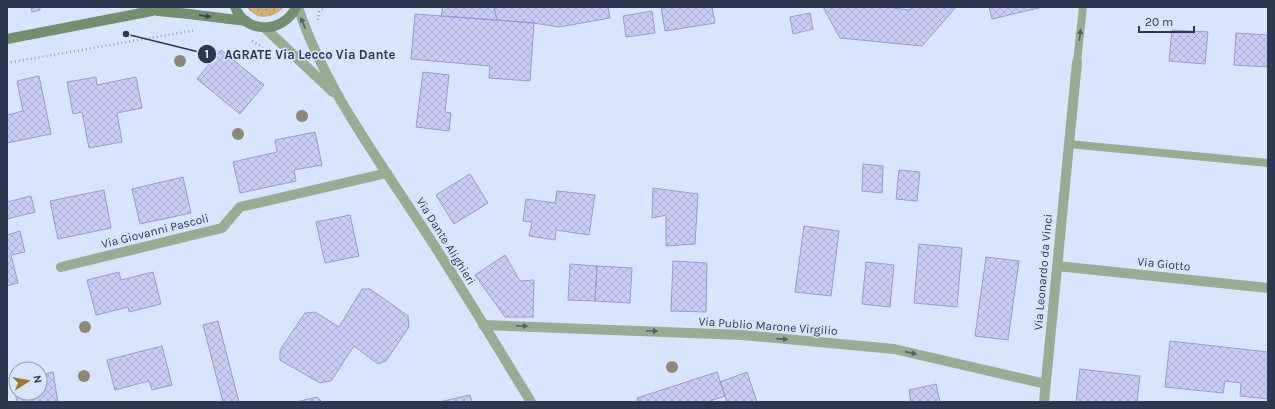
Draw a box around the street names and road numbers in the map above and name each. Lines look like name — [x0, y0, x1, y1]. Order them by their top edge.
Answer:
street label: Via Dante Alighieri — [413, 195, 479, 287]
street label: Via Giovanni Pascoli — [100, 211, 210, 251]
street label: Via Leonardo da Vinci — [1031, 213, 1055, 331]
street label: Via Giotto — [1137, 254, 1191, 274]
street label: Via Publio Marone Virgilio — [698, 314, 838, 338]

